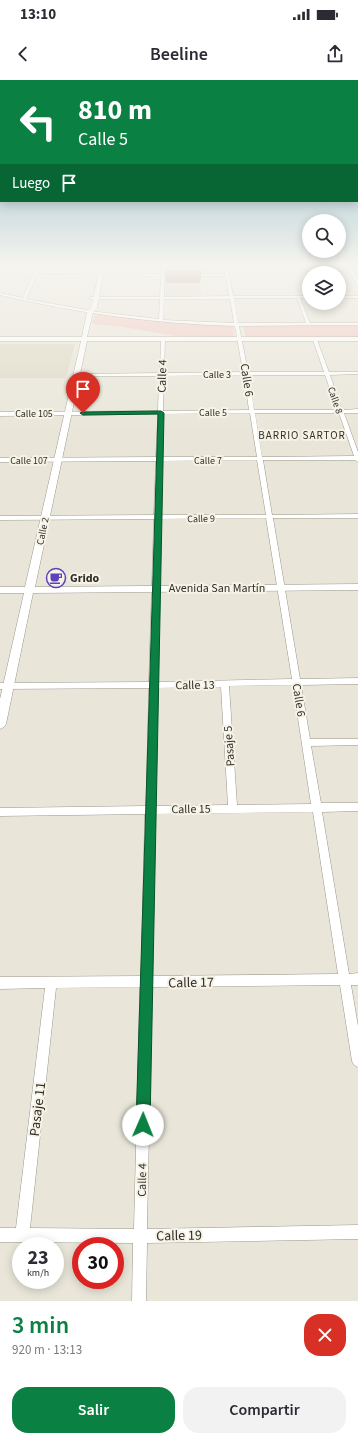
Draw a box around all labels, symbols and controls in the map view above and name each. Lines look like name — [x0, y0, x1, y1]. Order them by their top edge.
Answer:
text: 13:10 — [20, 4, 56, 25]
text: Beeline — [150, 42, 208, 67]
icon: back — [12, 43, 34, 65]
icon: share — [324, 43, 346, 65]
text: 810 m — [78, 90, 152, 130]
icon: left — [12, 96, 64, 148]
text: Calle 5 — [78, 127, 128, 152]
icon: arrive — [58, 172, 80, 194]
text: Luego — [12, 173, 50, 194]
map controls — [302, 214, 346, 310]
button: search — [302, 214, 346, 258]
button: layers — [302, 266, 346, 310]
street label: Calle 4 — [153, 359, 172, 393]
street label: Calle 6 — [236, 362, 258, 398]
street label: Calle 3 — [203, 368, 231, 382]
pin — [66, 372, 100, 413]
icon: arrive — [72, 378, 94, 400]
street label: Calle 8 — [324, 385, 346, 416]
street label: Calle 5 — [199, 406, 227, 420]
street label: Calle 105 — [15, 407, 53, 421]
district label: BARRIO SARTOR — [258, 428, 346, 443]
street label: Calle 107 — [10, 454, 48, 468]
street label: Calle 7 — [194, 454, 222, 468]
street label: Calle 9 — [187, 512, 215, 526]
street label: Calle 2 — [33, 516, 53, 546]
cafe icon: Grido — [45, 567, 67, 589]
place label: Grido — [70, 570, 100, 587]
street label: Avenida San Martín — [169, 580, 265, 597]
street label: Calle 13 — [175, 677, 215, 694]
street label: Calle 6 — [288, 682, 310, 718]
street label: Pasaje 5 — [220, 725, 239, 767]
street label: Calle 15 — [171, 801, 211, 818]
street label: Calle 17 — [168, 973, 214, 993]
street label: Pasaje 11 — [25, 1081, 51, 1137]
position arrow — [122, 1104, 164, 1146]
street label: Calle 4 — [134, 1163, 151, 1197]
street label: Calle 19 — [156, 1226, 202, 1246]
speed limit sign: 30 — [72, 1237, 124, 1289]
text: 23 — [27, 1244, 49, 1272]
text: km/h — [27, 1266, 49, 1280]
text: 3 min — [12, 1308, 69, 1343]
button: close — [304, 1314, 346, 1356]
text: 920 m · 13:13 — [12, 1341, 82, 1359]
button: Salir — [12, 1387, 175, 1433]
button: Compartir — [183, 1387, 346, 1433]

